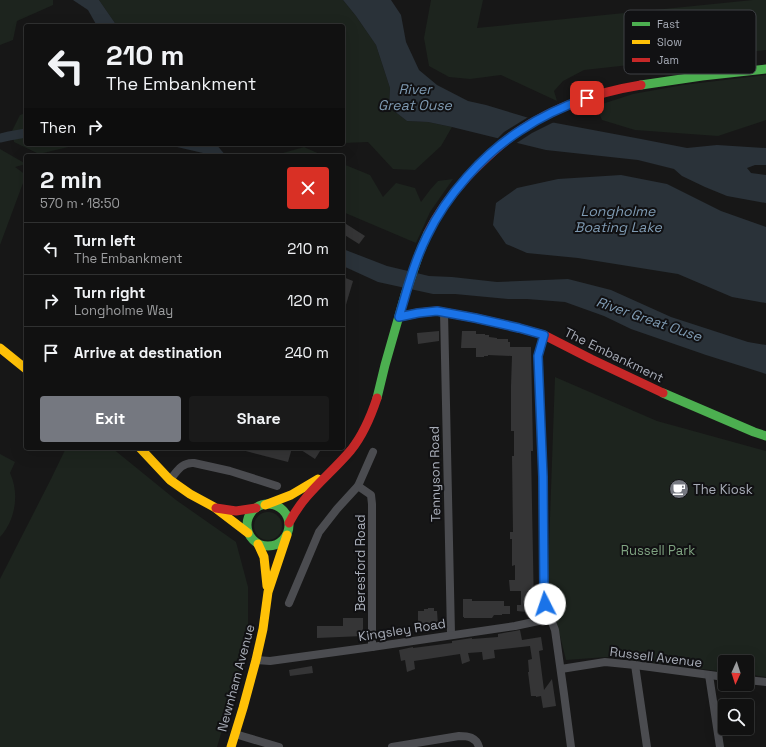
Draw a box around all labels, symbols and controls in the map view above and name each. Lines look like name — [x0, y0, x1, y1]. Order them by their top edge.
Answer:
legend — [624, 10, 756, 74]
text: Fast — [657, 17, 680, 31]
text: Slow — [657, 35, 682, 49]
text: 210 m — [106, 37, 184, 73]
icon: left — [40, 40, 92, 92]
text: Jam — [657, 53, 679, 67]
text: The Embankment — [106, 72, 256, 95]
water label: River Great Ouse — [378, 80, 453, 114]
pin — [570, 81, 604, 115]
icon: arrive — [576, 87, 598, 109]
icon: right — [84, 116, 106, 138]
text: Then — [40, 118, 76, 137]
text: 2 min — [40, 164, 102, 195]
button: close — [287, 167, 329, 209]
text: 570 m · 18:50 — [40, 195, 120, 212]
water label: Longholme Boating Lake — [574, 202, 663, 236]
text: Turn left — [74, 231, 136, 250]
icon: left — [40, 238, 62, 260]
text: 210 m — [287, 239, 329, 258]
text: The Embankment — [74, 250, 183, 267]
text: Turn right — [74, 283, 145, 302]
icon: right — [40, 290, 62, 312]
text: 120 m — [287, 291, 329, 310]
water label: River Great Ouse — [594, 293, 705, 346]
text: Longholme Way — [74, 302, 173, 319]
street label: The Embankment — [561, 324, 667, 386]
icon: arrive — [40, 342, 62, 364]
text: Arrive at destination — [74, 343, 222, 362]
text: 240 m — [285, 343, 329, 362]
button: Exit — [40, 396, 181, 442]
button: Share — [189, 396, 329, 442]
street label: Tennyson Road — [426, 426, 444, 522]
cafe icon: The Kiosk — [668, 478, 690, 500]
place label: The Kiosk — [693, 481, 753, 498]
street label: Beresford Road — [352, 514, 369, 612]
park label: Russell Park — [621, 542, 695, 559]
position arrow — [524, 583, 566, 625]
street label: Kingsley Road — [357, 615, 447, 645]
street label: Newnham Avenue — [214, 623, 258, 733]
street label: Russell Avenue — [609, 643, 703, 671]
north arrow — [718, 655, 754, 691]
map controls — [718, 655, 754, 735]
button: search — [718, 699, 754, 735]

